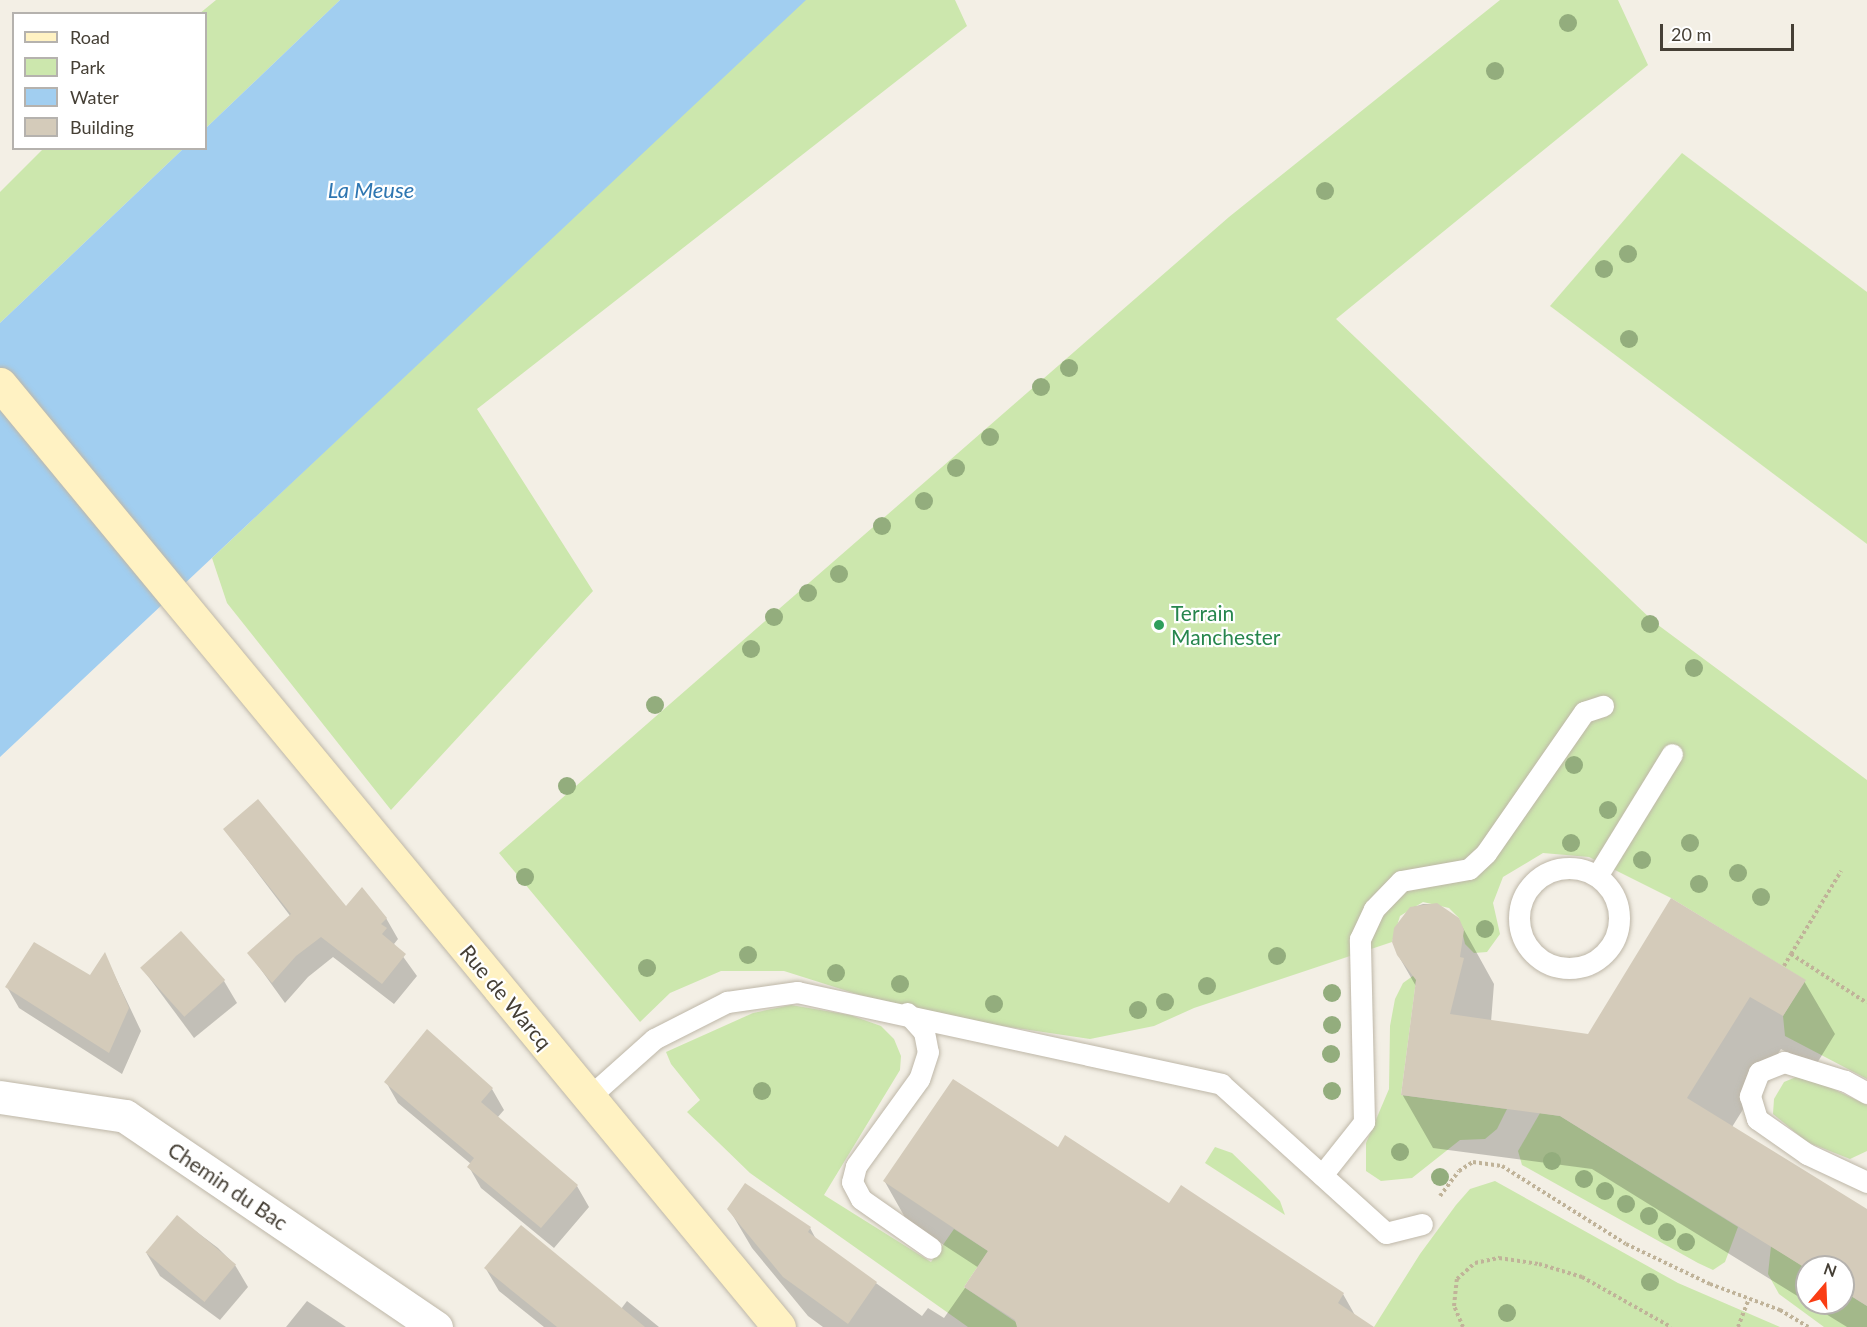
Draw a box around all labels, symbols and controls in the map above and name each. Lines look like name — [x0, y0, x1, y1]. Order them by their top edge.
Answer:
legend — [12, 12, 207, 150]
scale bar — [1663, 12, 1796, 50]
text: 20 m — [1671, 23, 1711, 45]
text: Road — [70, 26, 110, 48]
text: Park — [70, 56, 105, 78]
text: Water — [70, 86, 119, 108]
text: Building — [70, 116, 134, 138]
water label: La Meuse — [328, 177, 414, 203]
place label: Terrain Manchester — [1171, 600, 1280, 650]
marker: Terrain Manchester — [1152, 618, 1166, 632]
street label: Rue de Warcq — [455, 940, 557, 1054]
street label: Chemin du Bac — [163, 1137, 293, 1235]
north arrow — [1795, 1255, 1855, 1315]
text: N — [1821, 1258, 1839, 1280]

